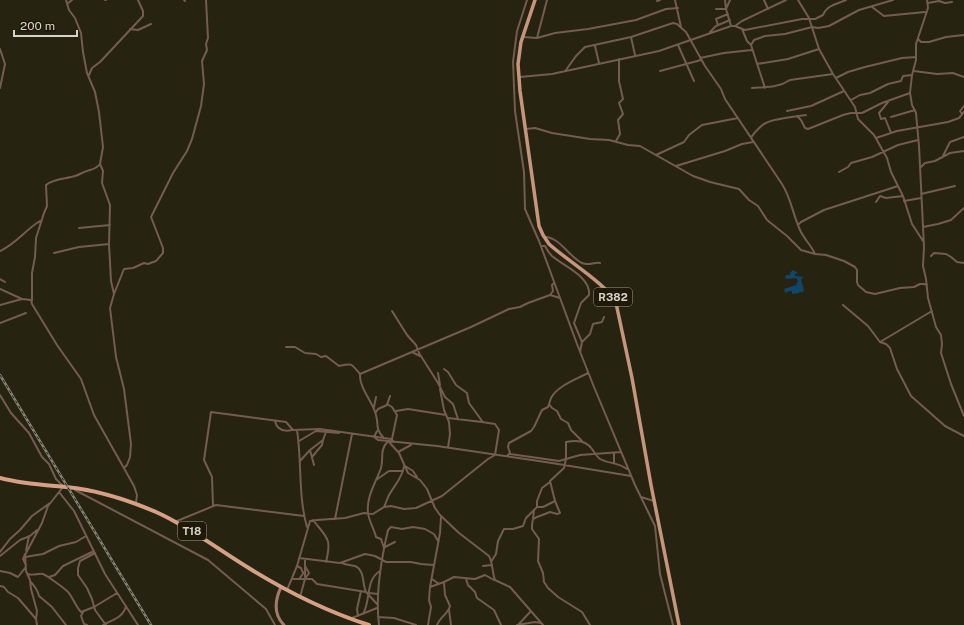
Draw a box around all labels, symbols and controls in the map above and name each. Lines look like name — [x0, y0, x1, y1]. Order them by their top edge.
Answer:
scale bar — [14, 12, 77, 38]
text: 200 m — [20, 19, 55, 33]
road number: R382 — [594, 288, 632, 306]
road number: T18 — [178, 522, 206, 540]

